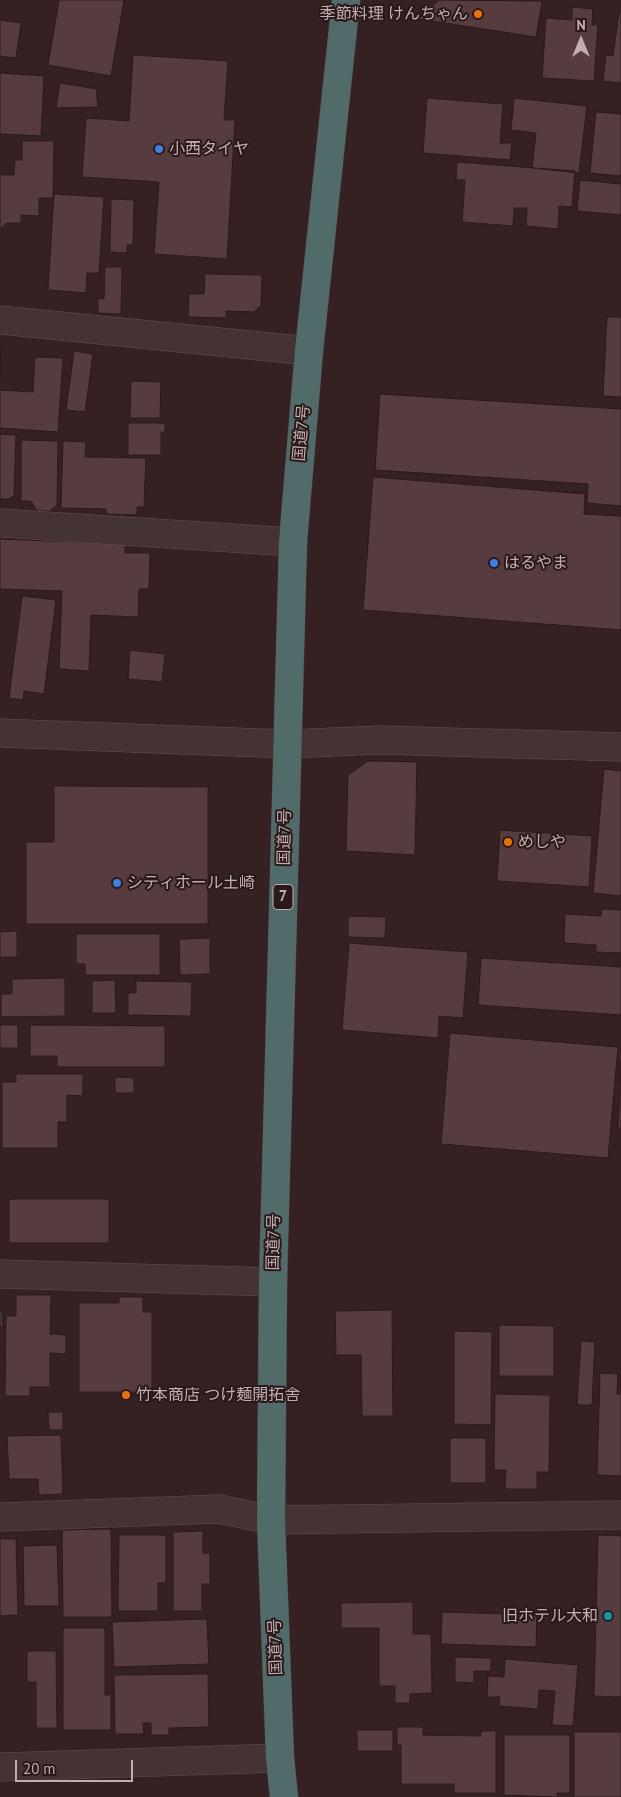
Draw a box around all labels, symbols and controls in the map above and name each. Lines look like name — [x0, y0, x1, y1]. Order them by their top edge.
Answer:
place label: 季節料理 けんちゃん — [320, 4, 468, 24]
marker: 季節料理 けんちゃん — [472, 8, 484, 20]
north arrow — [556, 15, 606, 65]
text: N — [576, 16, 586, 34]
place label: 小西タイヤ — [169, 139, 249, 159]
marker: 小西タイヤ — [153, 143, 165, 155]
street label: 国道7号 — [290, 404, 314, 462]
place label: はるやま — [504, 553, 568, 573]
marker: はるやま — [488, 557, 500, 569]
street label: 国道7号 — [275, 808, 295, 866]
place label: めしや — [518, 832, 566, 852]
marker: めしや — [502, 836, 514, 848]
place label: シティホール土崎 — [127, 873, 255, 893]
marker: シティホール土崎 — [111, 877, 123, 889]
road number: 7 — [273, 884, 293, 910]
street label: 国道7号 — [264, 1213, 284, 1271]
place label: 竹本商店 つけ麺開拓舎 — [136, 1385, 300, 1405]
marker: 竹本商店 つけ麺開拓舎 — [120, 1389, 132, 1401]
place label: 旧ホテル大和 — [502, 1606, 598, 1626]
marker: 旧ホテル大和 — [602, 1610, 614, 1622]
street label: 国道7号 — [265, 1618, 287, 1676]
scale bar — [18, 1750, 135, 1782]
text: 20 m — [23, 1759, 56, 1778]

